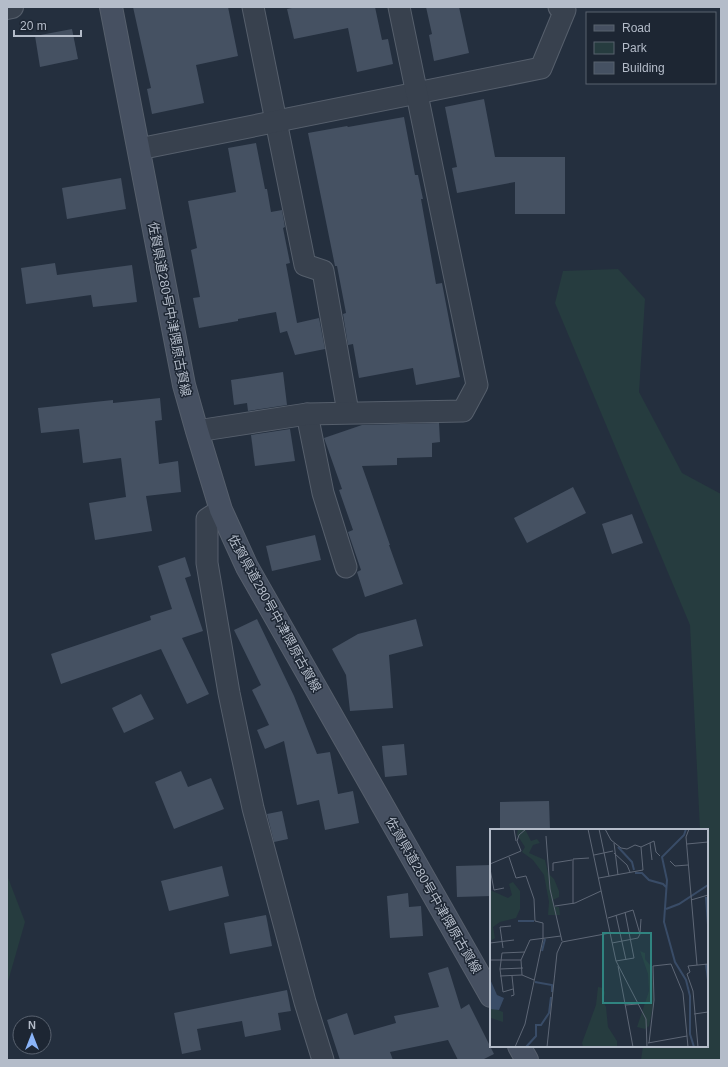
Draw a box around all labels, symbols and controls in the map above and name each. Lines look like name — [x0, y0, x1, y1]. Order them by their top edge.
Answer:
scale bar — [14, 12, 81, 38]
legend — [586, 12, 716, 84]
text: 20 m — [20, 19, 47, 33]
text: Road — [622, 21, 651, 35]
text: Park — [622, 41, 648, 55]
text: Building — [622, 61, 665, 75]
street label: 佐賀県道280号中津隈原古賀線 — [145, 220, 194, 398]
street label: 佐賀県道280号中津隈原古賀線 — [225, 532, 324, 695]
street label: 佐賀県道280号中津隈原古賀線 — [383, 815, 484, 976]
inset map — [490, 829, 708, 1047]
north arrow — [12, 1015, 52, 1055]
text: N — [28, 1019, 36, 1031]

